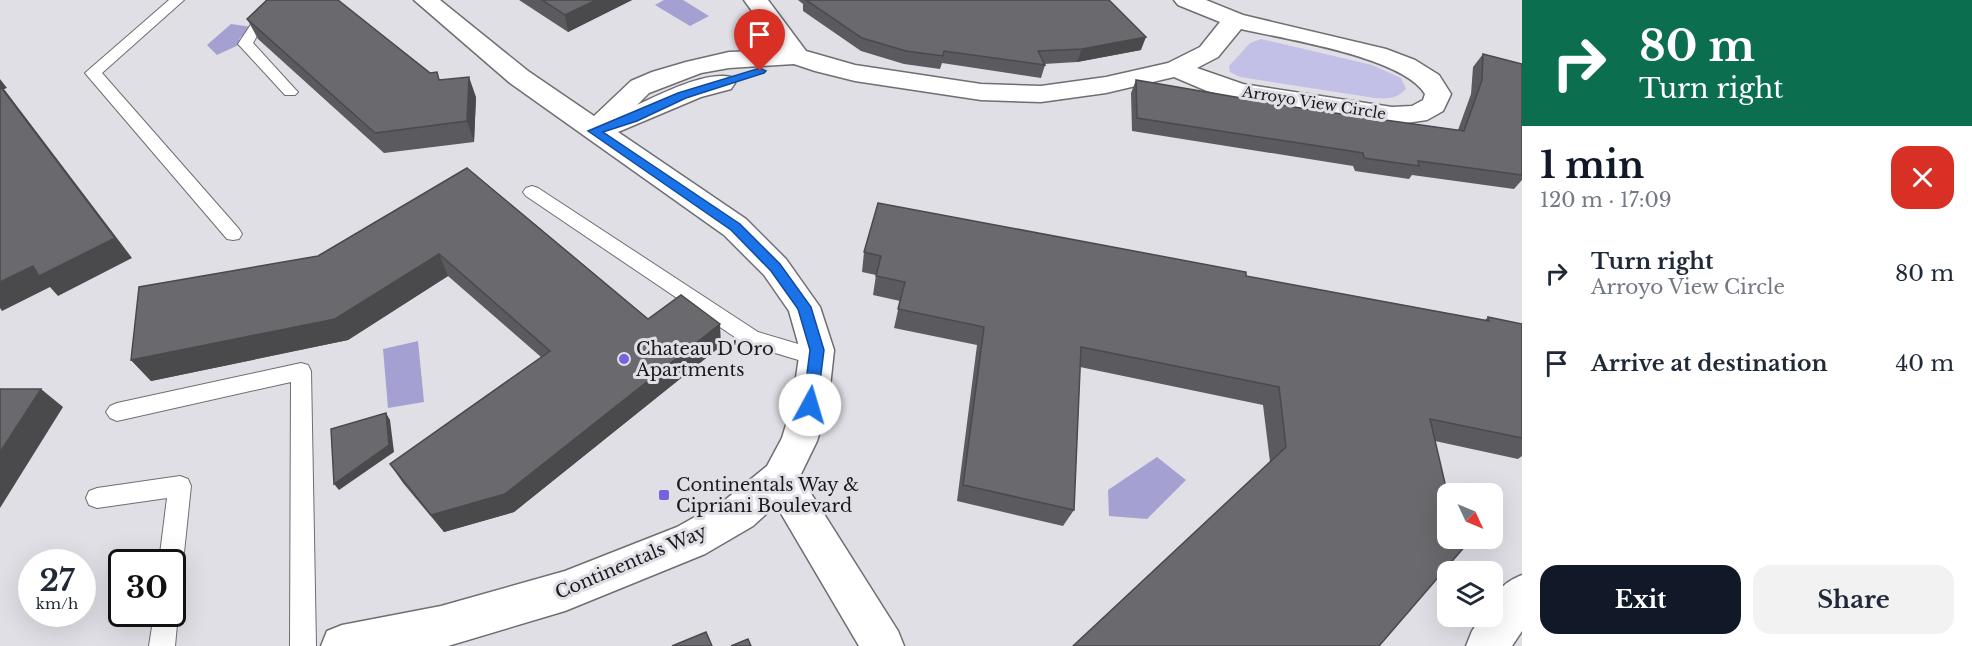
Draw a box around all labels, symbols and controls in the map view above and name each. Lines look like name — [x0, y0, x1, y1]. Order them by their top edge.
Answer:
pin — [734, 9, 785, 71]
icon: arrive — [743, 18, 776, 51]
text: 80 m — [1639, 20, 1755, 72]
icon: right — [1540, 24, 1618, 102]
text: Turn right — [1639, 72, 1783, 105]
street label: Arroyo View Circle — [1240, 82, 1387, 123]
text: 1 min — [1540, 143, 1644, 188]
button: close — [1891, 146, 1954, 209]
text: 120 m · 17:09 — [1540, 188, 1672, 212]
text: Turn right — [1591, 248, 1713, 275]
icon: right — [1540, 257, 1573, 290]
text: 80 m — [1895, 260, 1954, 287]
text: Arroyo View Circle — [1591, 275, 1785, 299]
place label: Chateau D'Oro Apartments — [635, 338, 774, 381]
icon: arrive — [1540, 347, 1573, 380]
text: Arrive at destination — [1591, 350, 1828, 377]
text: 40 m — [1896, 350, 1954, 377]
marker: Chateau D'Oro Apartments — [617, 352, 631, 366]
position arrow — [778, 373, 842, 437]
place label: Continentals Way & Cipriani Boulevard — [676, 474, 859, 517]
north arrow — [1437, 483, 1503, 549]
map controls — [1437, 483, 1503, 627]
marker: Continentals Way & Cipriani Boulevard — [657, 488, 671, 502]
street label: Continentals Way — [552, 520, 711, 604]
speed limit sign: 30 — [108, 549, 186, 627]
button: layers — [1437, 561, 1503, 627]
text: 27 — [39, 562, 75, 599]
button: Exit — [1540, 565, 1741, 634]
button: Share — [1753, 565, 1954, 634]
text: km/h — [36, 594, 78, 613]

